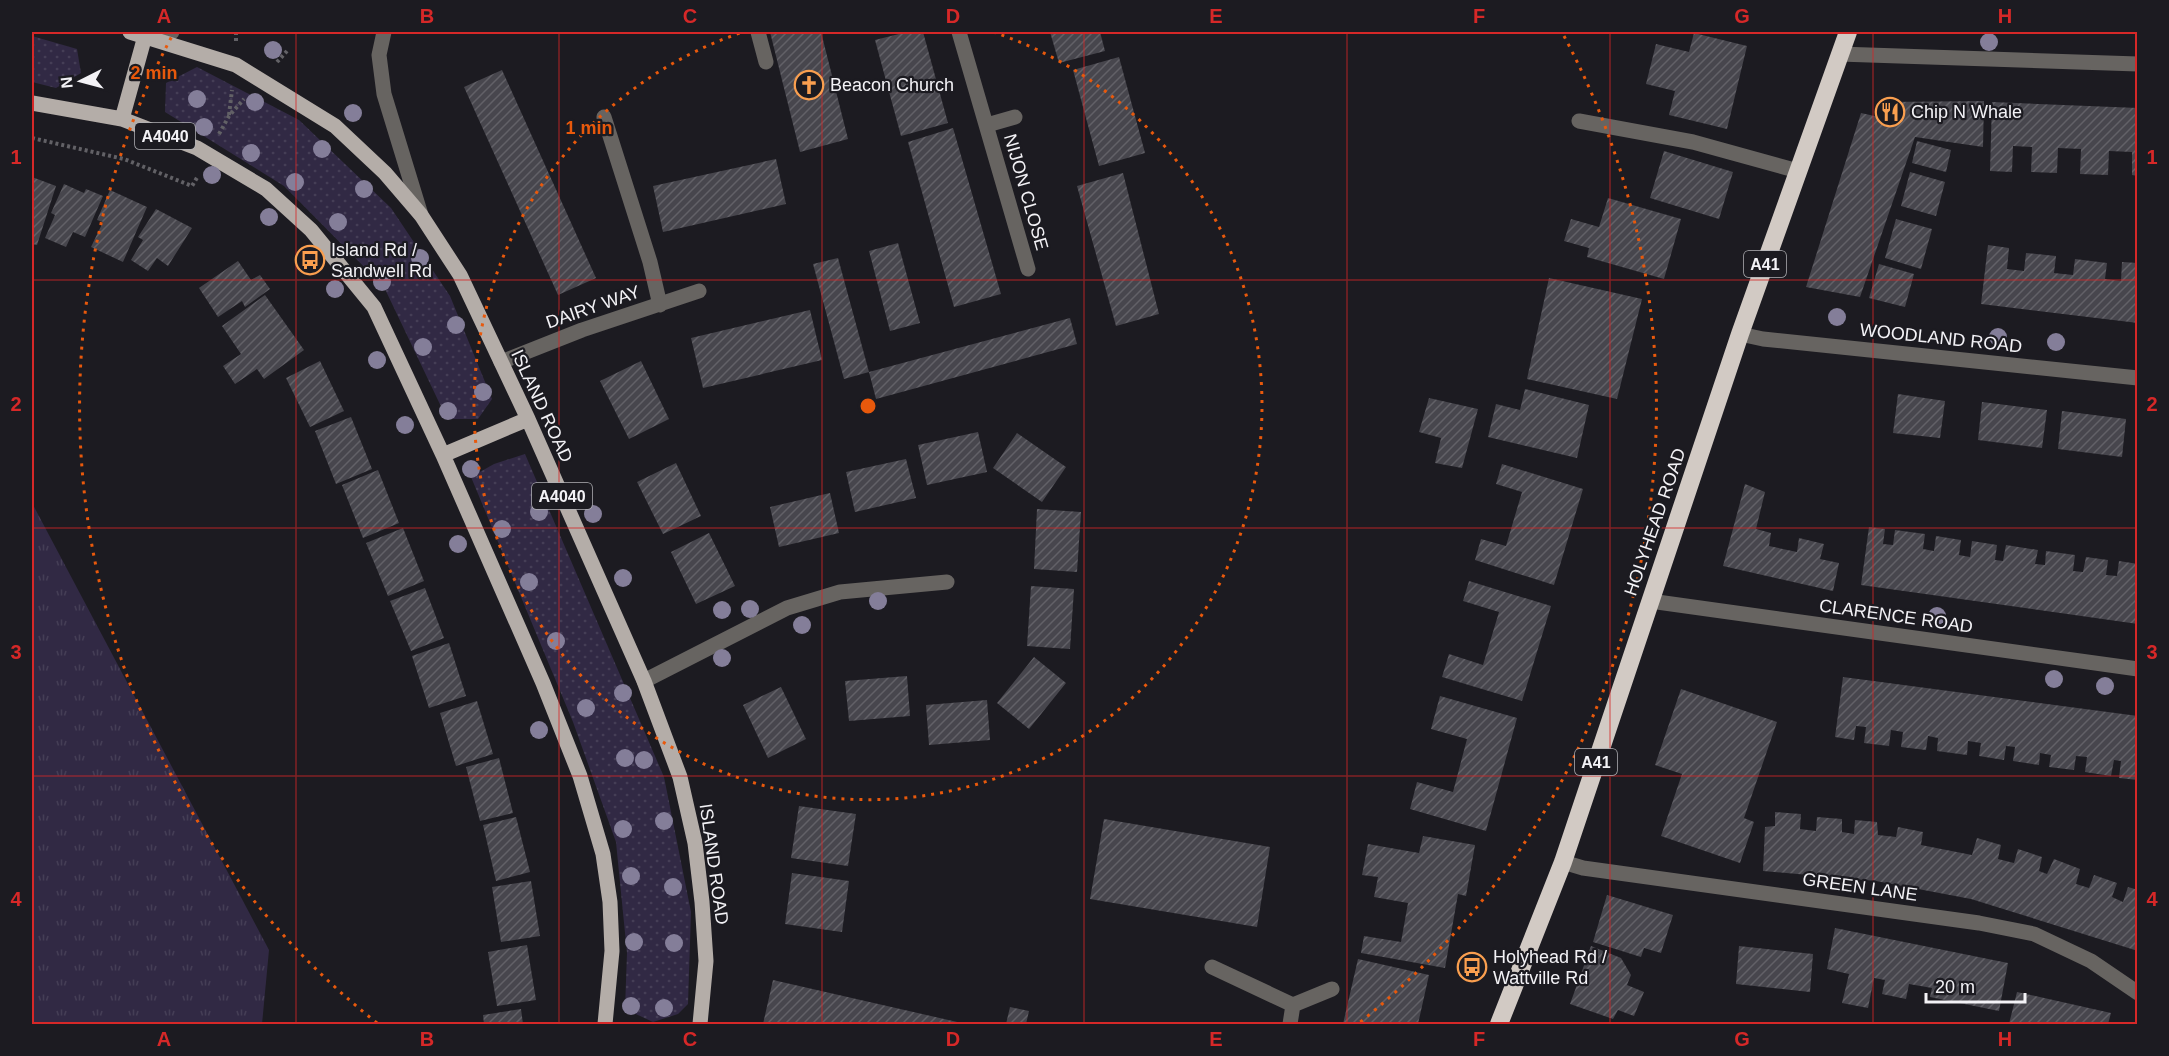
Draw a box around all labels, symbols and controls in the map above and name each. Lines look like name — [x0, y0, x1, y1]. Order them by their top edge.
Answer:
text: A — [157, 5, 171, 27]
text: B — [420, 5, 434, 27]
text: C — [683, 5, 697, 27]
text: D — [946, 5, 960, 27]
text: E — [1209, 5, 1223, 27]
text: F — [1473, 5, 1485, 27]
text: G — [1734, 5, 1750, 27]
text: H — [1998, 5, 2012, 27]
north arrow — [51, 51, 111, 111]
text: 2 min — [130, 63, 178, 83]
church icon: Beacon Church — [793, 69, 825, 101]
place label: Beacon Church — [830, 75, 954, 95]
text: N — [58, 76, 76, 89]
restaurant icon: Chip N Whale — [1874, 96, 1906, 128]
place label: Chip N Whale — [1911, 102, 2022, 122]
text: 1 min — [565, 118, 613, 138]
road number: A4040 — [135, 123, 195, 149]
street label: NIJON CLOSE — [1000, 132, 1052, 252]
text: 1 — [10, 146, 22, 168]
text: 1 — [2146, 146, 2158, 168]
place label: Island Rd / Sandwell Rd — [331, 240, 432, 281]
bus stop icon: Island Rd / Sandwell Rd — [294, 244, 326, 276]
road number: A41 — [1744, 251, 1786, 277]
street label: DAIRY WAY — [543, 282, 643, 332]
street label: WOODLAND ROAD — [1859, 320, 2023, 356]
street label: ISLAND ROAD — [507, 346, 577, 466]
text: 2 — [10, 393, 22, 415]
text: 2 — [2146, 393, 2158, 415]
centre of rings — [858, 396, 878, 416]
street label: HOLYHEAD ROAD — [1620, 446, 1690, 598]
road number: A4040 — [532, 483, 592, 509]
street label: CLARENCE ROAD — [1818, 595, 1974, 637]
text: 3 — [10, 641, 22, 663]
text: 3 — [2146, 641, 2158, 663]
road number: A41 — [1575, 749, 1617, 775]
street label: ISLAND ROAD — [696, 802, 732, 926]
street label: GREEN LANE — [1801, 869, 1919, 905]
text: 4 — [10, 888, 22, 910]
text: 4 — [2146, 888, 2158, 910]
place label: Holyhead Rd / Wattville Rd — [1493, 947, 1607, 988]
bus stop icon: Holyhead Rd / Wattville Rd — [1456, 951, 1488, 983]
scale bar — [1926, 966, 2025, 1004]
text: 20 m — [1935, 977, 1975, 997]
text: A — [157, 1028, 171, 1050]
text: B — [420, 1028, 434, 1050]
text: C — [683, 1028, 697, 1050]
text: D — [946, 1028, 960, 1050]
text: E — [1209, 1028, 1223, 1050]
text: F — [1473, 1028, 1485, 1050]
text: G — [1734, 1028, 1750, 1050]
text: H — [1998, 1028, 2012, 1050]

